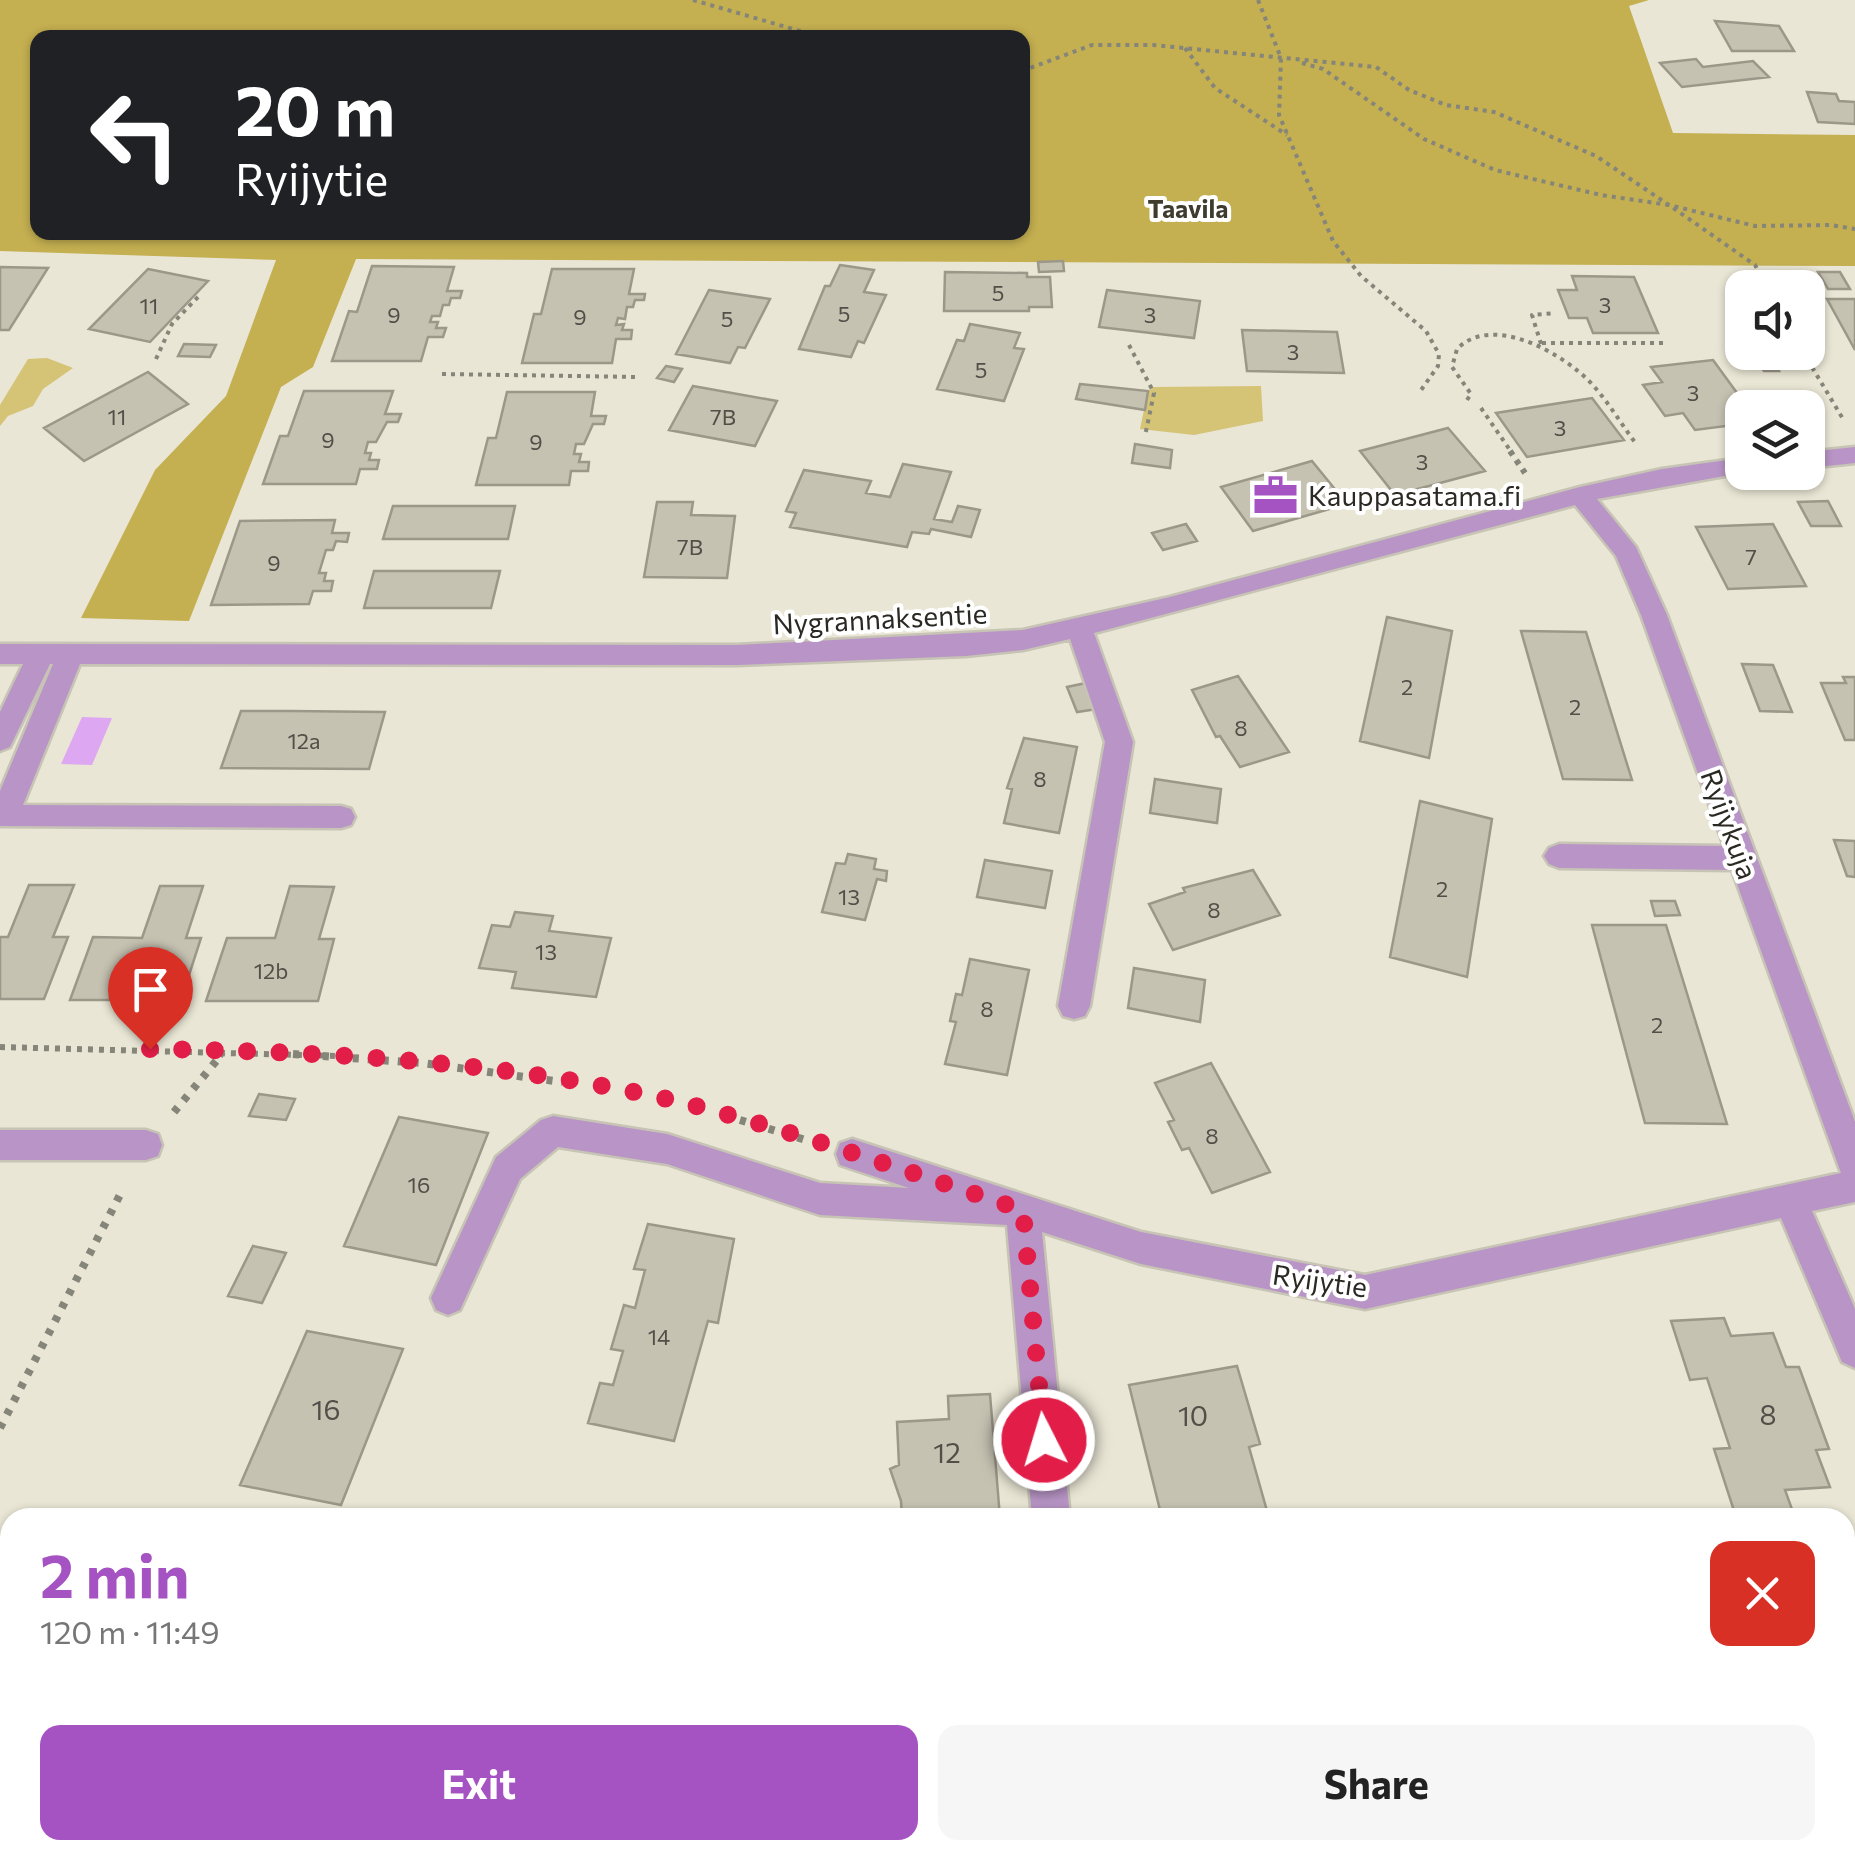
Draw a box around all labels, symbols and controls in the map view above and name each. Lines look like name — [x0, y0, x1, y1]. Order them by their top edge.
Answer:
text: 20 m — [235, 65, 395, 150]
icon: left — [70, 70, 200, 200]
text: Ryijytie — [235, 150, 388, 205]
district label: Taavila — [1148, 193, 1228, 223]
map controls — [1725, 270, 1825, 490]
button: sound — [1725, 270, 1825, 370]
house number: 5 — [992, 279, 1004, 306]
house number: 3 — [1599, 291, 1611, 318]
house number: 11 — [140, 292, 158, 319]
house number: 5 — [838, 300, 850, 327]
house number: 9 — [387, 301, 401, 328]
house number: 3 — [1144, 301, 1156, 328]
house number: 9 — [573, 303, 587, 330]
house number: 5 — [721, 305, 733, 332]
house number: 3 — [1287, 338, 1299, 365]
house number: 5 — [975, 356, 987, 383]
house number: 3 — [1687, 379, 1699, 406]
button: layers — [1725, 390, 1825, 490]
house number: 11 — [108, 403, 126, 430]
house number: 7B — [710, 403, 736, 430]
house number: 3 — [1554, 414, 1566, 441]
house number: 9 — [321, 426, 335, 453]
house number: 9 — [529, 428, 543, 455]
house number: 3 — [1416, 448, 1428, 475]
office icon: Kauppasatama.fi — [1251, 471, 1299, 519]
place label: Kauppasatama.fi — [1308, 478, 1521, 512]
house number: 7B — [677, 533, 703, 560]
house number: 7 — [1745, 543, 1757, 570]
house number: 9 — [267, 549, 281, 576]
street label: Nygrannaksentie — [772, 595, 988, 641]
house number: 2 — [1401, 673, 1413, 700]
house number: 2 — [1569, 693, 1581, 720]
house number: 8 — [1234, 714, 1248, 741]
house number: 12a — [287, 727, 321, 754]
street label: Ryijykuja — [1694, 764, 1766, 884]
house number: 8 — [1033, 765, 1047, 792]
house number: 2 — [1436, 875, 1448, 902]
house number: 13 — [838, 883, 860, 910]
house number: 8 — [1207, 896, 1221, 923]
house number: 13 — [535, 938, 557, 965]
pin — [108, 947, 193, 1050]
house number: 12b — [254, 957, 288, 984]
icon: arrive — [123, 962, 178, 1017]
house number: 8 — [980, 995, 994, 1022]
house number: 2 — [1651, 1011, 1663, 1038]
house number: 8 — [1205, 1122, 1219, 1149]
house number: 16 — [408, 1171, 430, 1198]
street label: Ryijytie — [1270, 1257, 1370, 1303]
house number: 14 — [648, 1323, 670, 1350]
position arrow — [992, 1388, 1096, 1492]
house number: 16 — [312, 1392, 340, 1426]
house number: 8 — [1760, 1397, 1777, 1431]
house number: 10 — [1178, 1398, 1208, 1432]
house number: 12 — [933, 1435, 961, 1469]
text: 2 min — [40, 1537, 189, 1610]
button: close — [1710, 1541, 1815, 1646]
text: 120 m · 11:49 — [40, 1611, 220, 1651]
button: Exit — [40, 1725, 918, 1840]
button: Share — [938, 1725, 1815, 1840]

